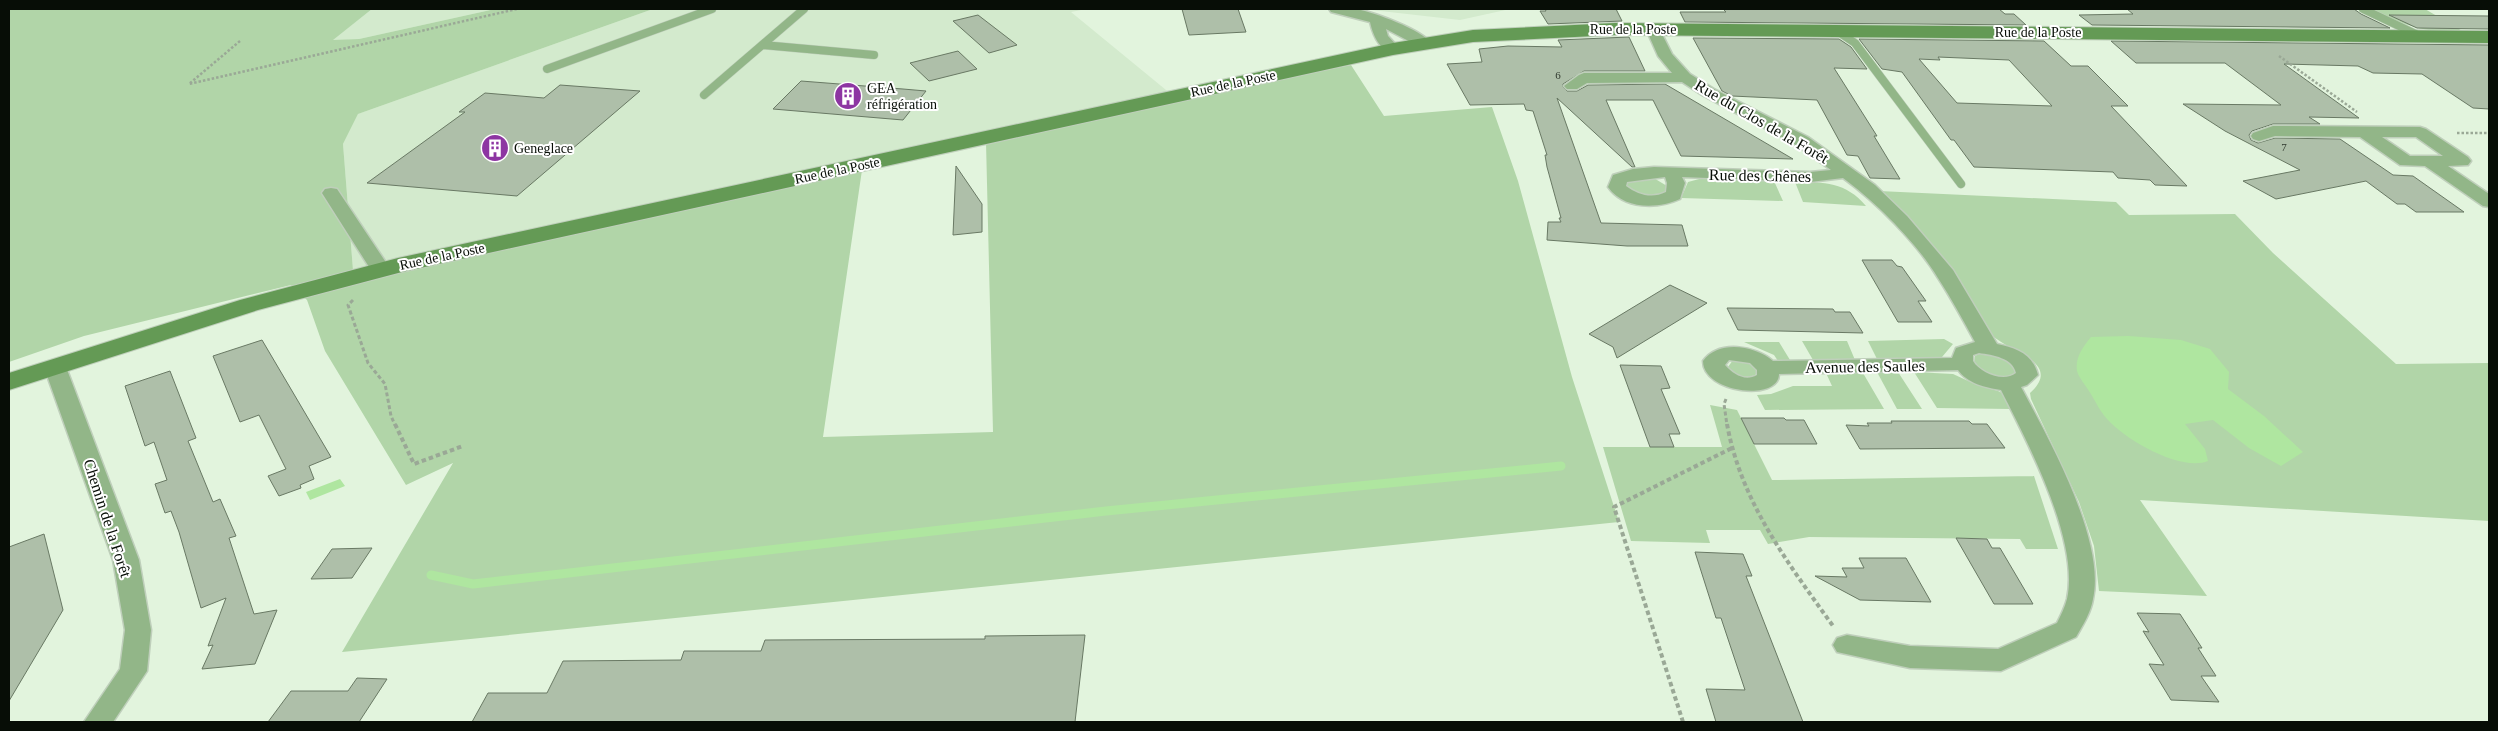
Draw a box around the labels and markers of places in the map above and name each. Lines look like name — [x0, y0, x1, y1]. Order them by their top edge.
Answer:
building icon: GEA réfrigération — [833, 81, 863, 111]
place label: GEA réfrigération — [867, 81, 937, 112]
building icon: Geneglace — [480, 133, 510, 163]
place label: Geneglace — [514, 141, 573, 156]

